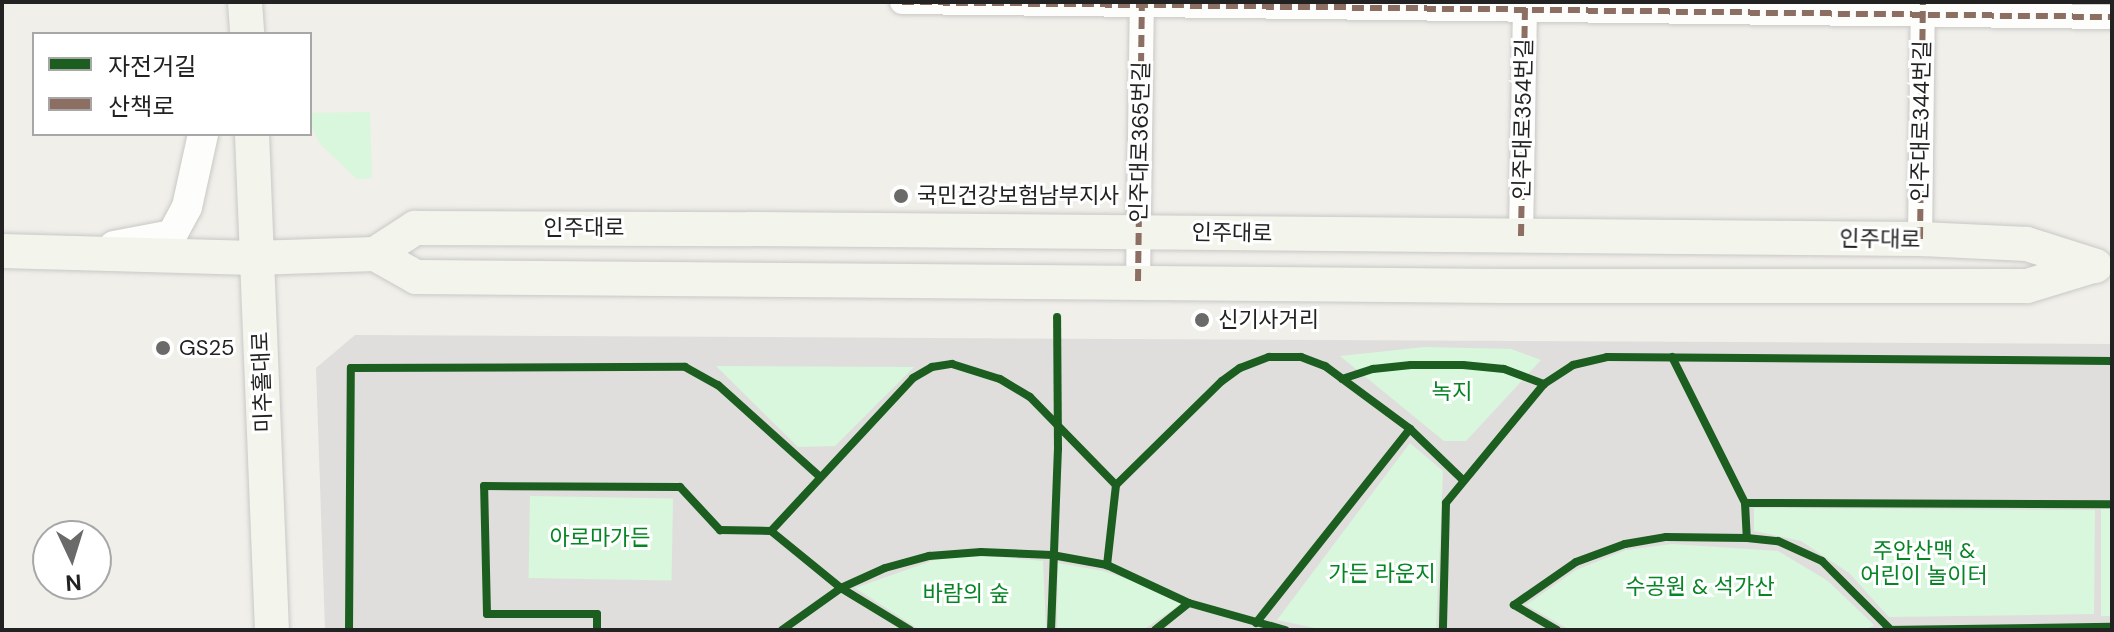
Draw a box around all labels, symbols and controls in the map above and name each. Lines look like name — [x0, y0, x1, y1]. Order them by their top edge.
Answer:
legend — [32, 32, 312, 136]
street label: 인주대로354번길 — [1508, 38, 1538, 200]
street label: 인주대로344번길 — [1906, 40, 1936, 202]
text: 자전거길 — [108, 51, 196, 82]
street label: 인주대로365번길 — [1125, 61, 1155, 223]
text: 산책로 — [108, 91, 174, 122]
place label: 국민건강보험남부지사 — [917, 183, 1119, 209]
marker: 국민건강보험남부지사 — [892, 187, 910, 205]
street label: 인주대로 — [544, 215, 624, 241]
street label: 인주대로 — [1191, 219, 1273, 247]
street label: 인주대로 — [1839, 225, 1921, 253]
place label: 신기사거리 — [1218, 307, 1319, 333]
marker: 신기사거리 — [1193, 311, 1211, 329]
street label: 미추홀대로 — [247, 331, 277, 433]
place label: GS25 — [179, 335, 235, 361]
marker: GS25 — [154, 339, 172, 357]
park label: 녹지 — [1432, 379, 1472, 405]
north arrow — [32, 520, 112, 600]
park label: 아로마가든 — [549, 525, 651, 551]
park label: 주안산맥 & 어린이 놀이터 — [1860, 537, 1988, 588]
park label: 가든 라운지 — [1328, 561, 1436, 587]
text: N — [65, 567, 83, 597]
park label: 수공원 & 석가산 — [1625, 574, 1775, 600]
park label: 바람의 숲 — [923, 581, 1009, 607]

